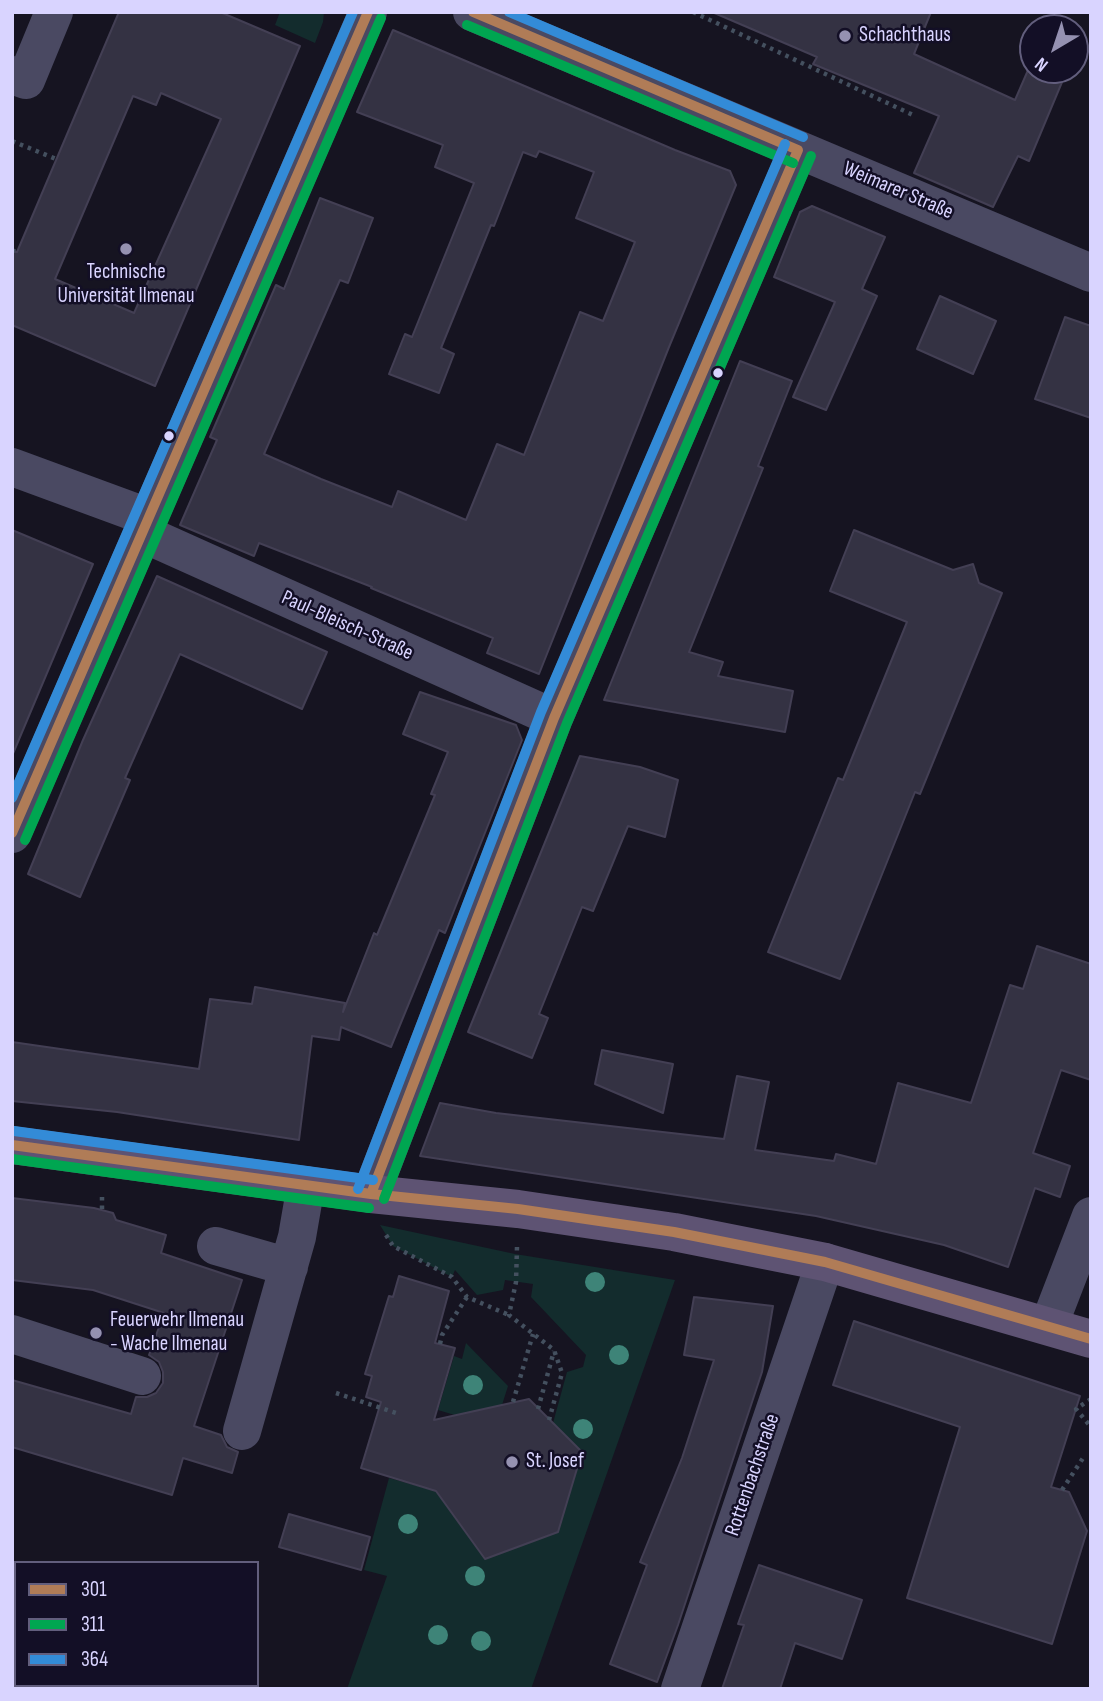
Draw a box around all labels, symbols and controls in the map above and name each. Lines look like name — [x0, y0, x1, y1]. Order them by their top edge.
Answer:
north arrow — [1019, 14, 1089, 84]
place label: Schachthaus — [859, 23, 951, 49]
marker: Schachthaus — [837, 28, 853, 44]
text: N — [1031, 52, 1053, 76]
street label: Weimarer Straße — [839, 157, 957, 225]
marker: Technische Universität Ilmenau — [118, 241, 134, 257]
place label: Technische Universität Ilmenau — [58, 260, 194, 310]
unlabelled marker — [711, 366, 725, 380]
unlabelled marker — [162, 429, 176, 443]
street label: Paul-Bleisch-Straße — [277, 586, 417, 666]
place label: Feuerwehr Ilmenau - Wache Ilmenau — [110, 1308, 244, 1358]
marker: Feuerwehr Ilmenau - Wache Ilmenau — [88, 1325, 104, 1341]
street label: Rottenbachstraße — [720, 1411, 786, 1539]
place label: St. Josef — [526, 1449, 584, 1475]
marker: St. Josef — [504, 1454, 520, 1470]
legend — [14, 1561, 259, 1687]
text: 301 — [81, 1577, 107, 1602]
text: 311 — [81, 1612, 105, 1637]
text: 364 — [81, 1647, 108, 1672]

